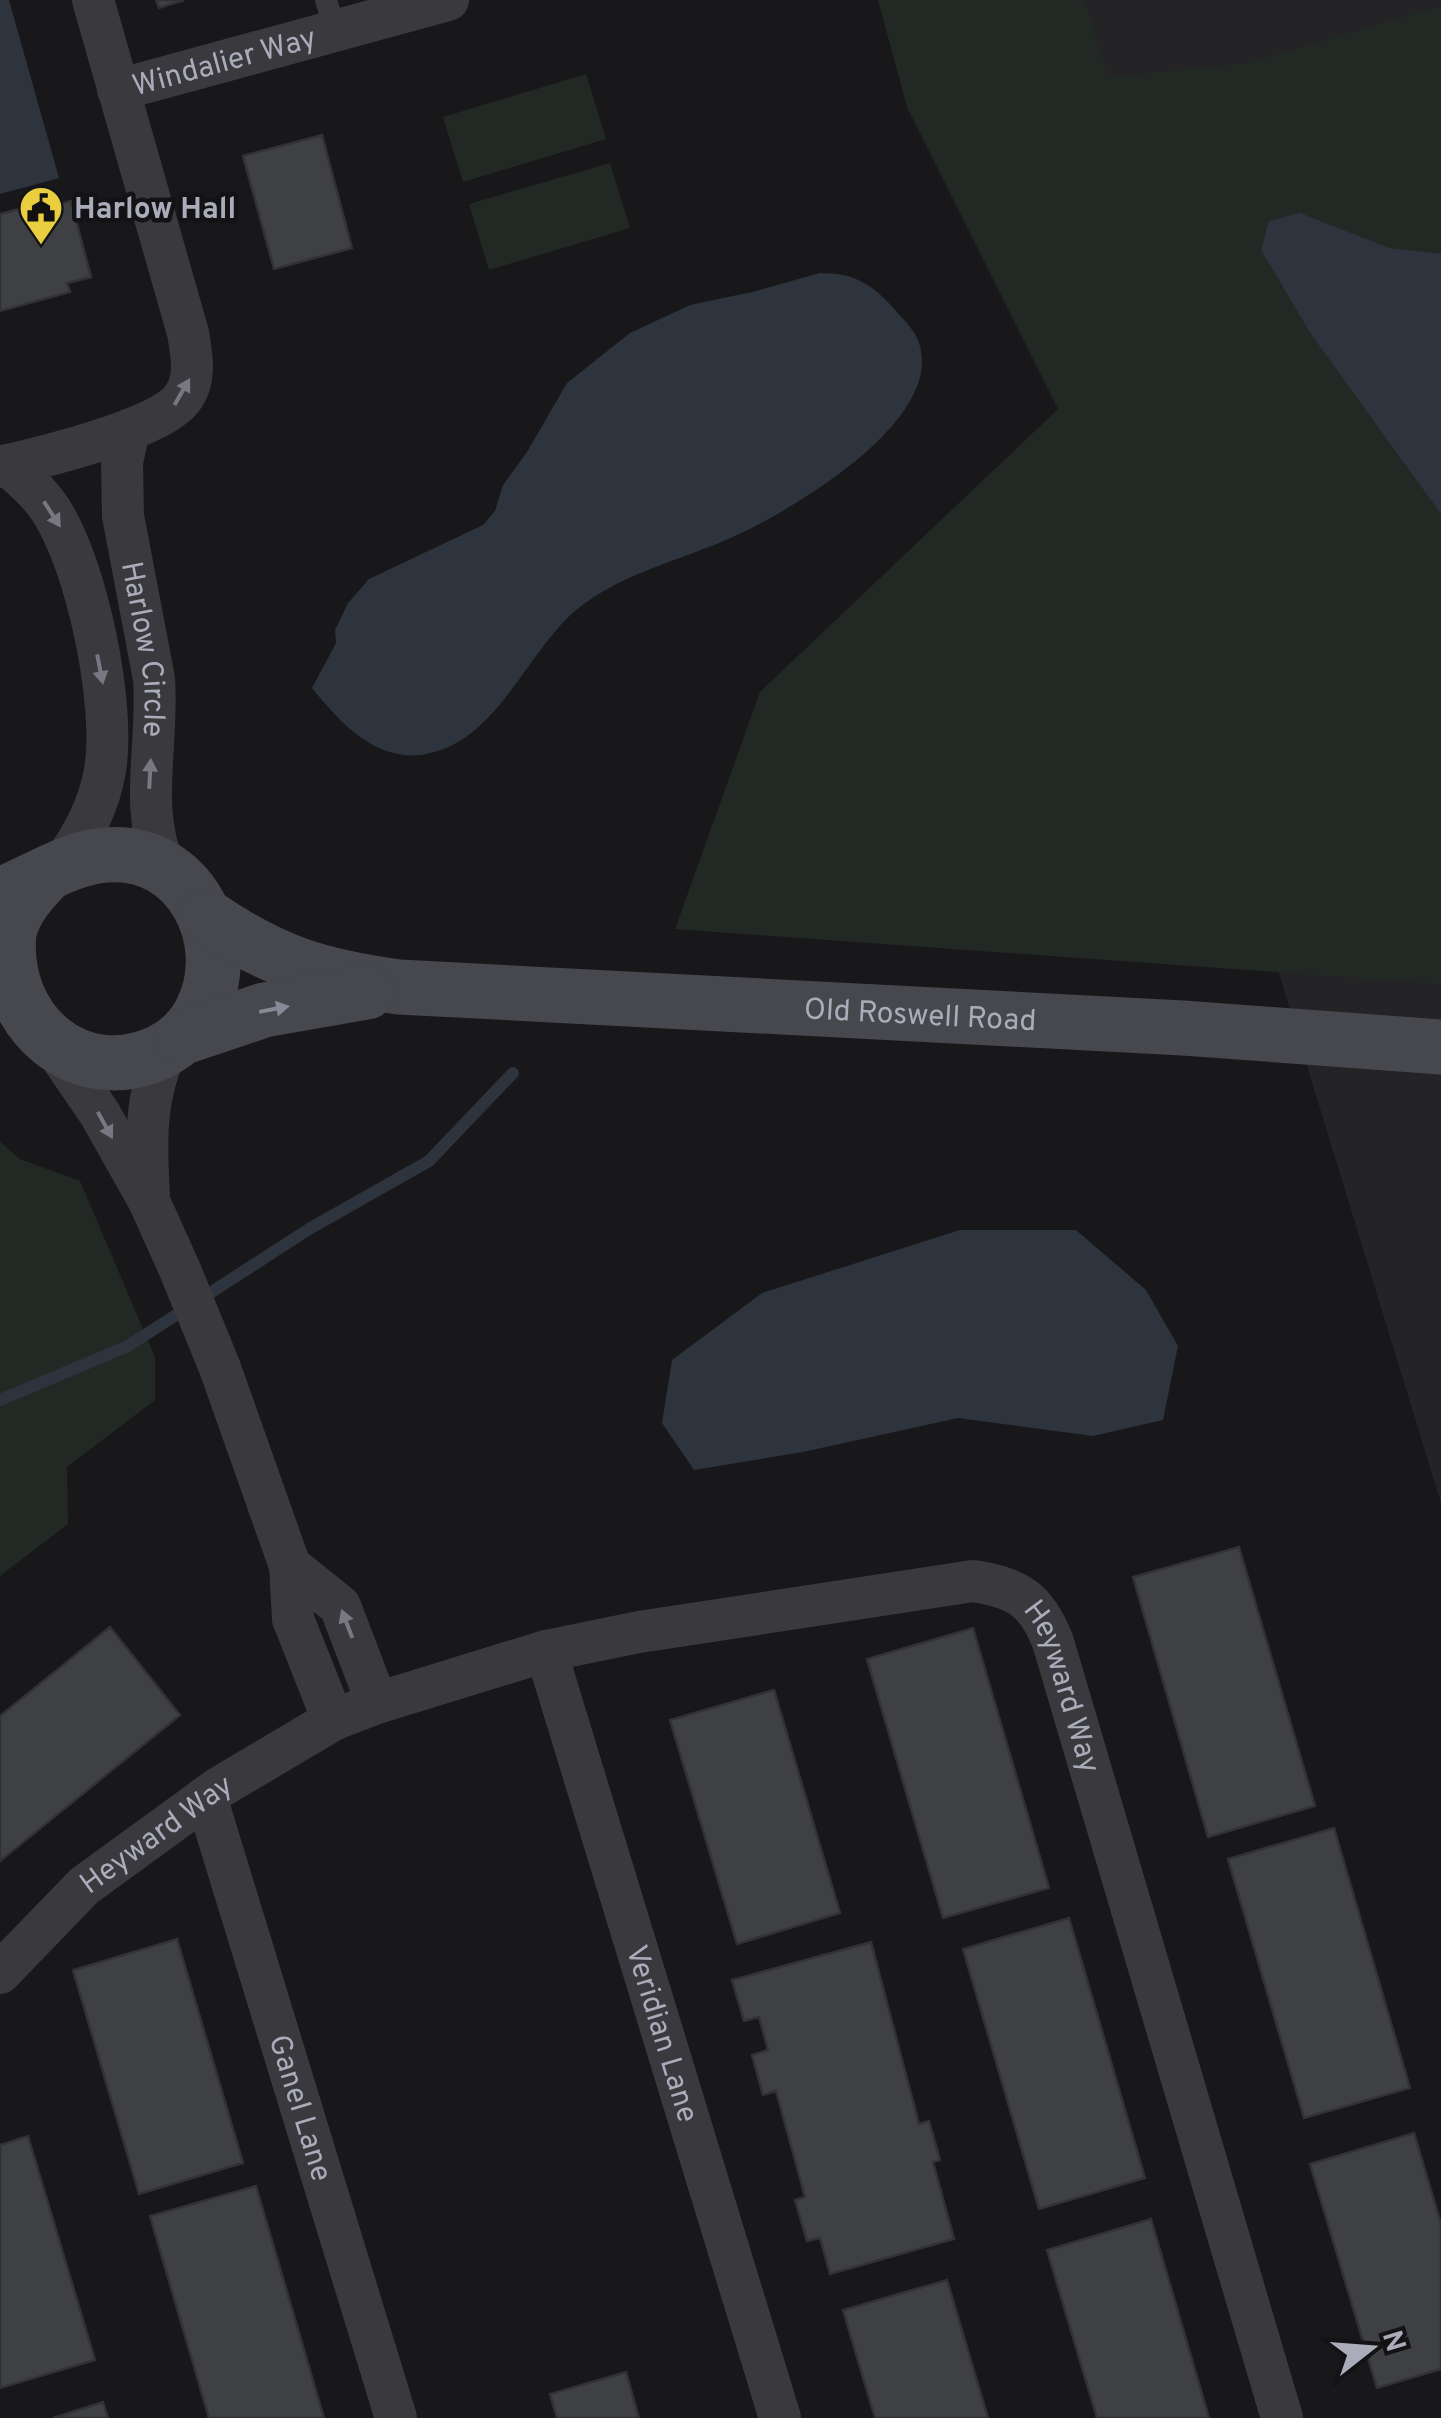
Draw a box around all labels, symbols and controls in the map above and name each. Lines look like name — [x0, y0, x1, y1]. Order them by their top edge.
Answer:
street label: Windalier Way — [129, 21, 321, 106]
public building icon: Harlow Hall — [18, 185, 64, 246]
place label: Harlow Hall — [74, 192, 236, 229]
one-way arrow — [173, 377, 191, 405]
one-way arrow — [42, 500, 61, 527]
street label: Harlow Circle — [111, 559, 171, 738]
one-way arrow — [92, 654, 108, 685]
one-way arrow — [142, 758, 158, 790]
street label: Old Roswell Road — [803, 992, 1037, 1041]
one-way arrow — [259, 1000, 290, 1016]
one-way arrow — [97, 1110, 114, 1139]
street label: Heyward Way — [1014, 1594, 1107, 1778]
one-way arrow — [339, 1609, 354, 1639]
street label: Heyward Way — [74, 1768, 240, 1904]
street label: Veridian Lane — [616, 1941, 705, 2127]
street label: Ganel Lane — [259, 2031, 339, 2186]
north arrow — [1321, 2298, 1421, 2398]
text: N — [1372, 2327, 1412, 2356]

